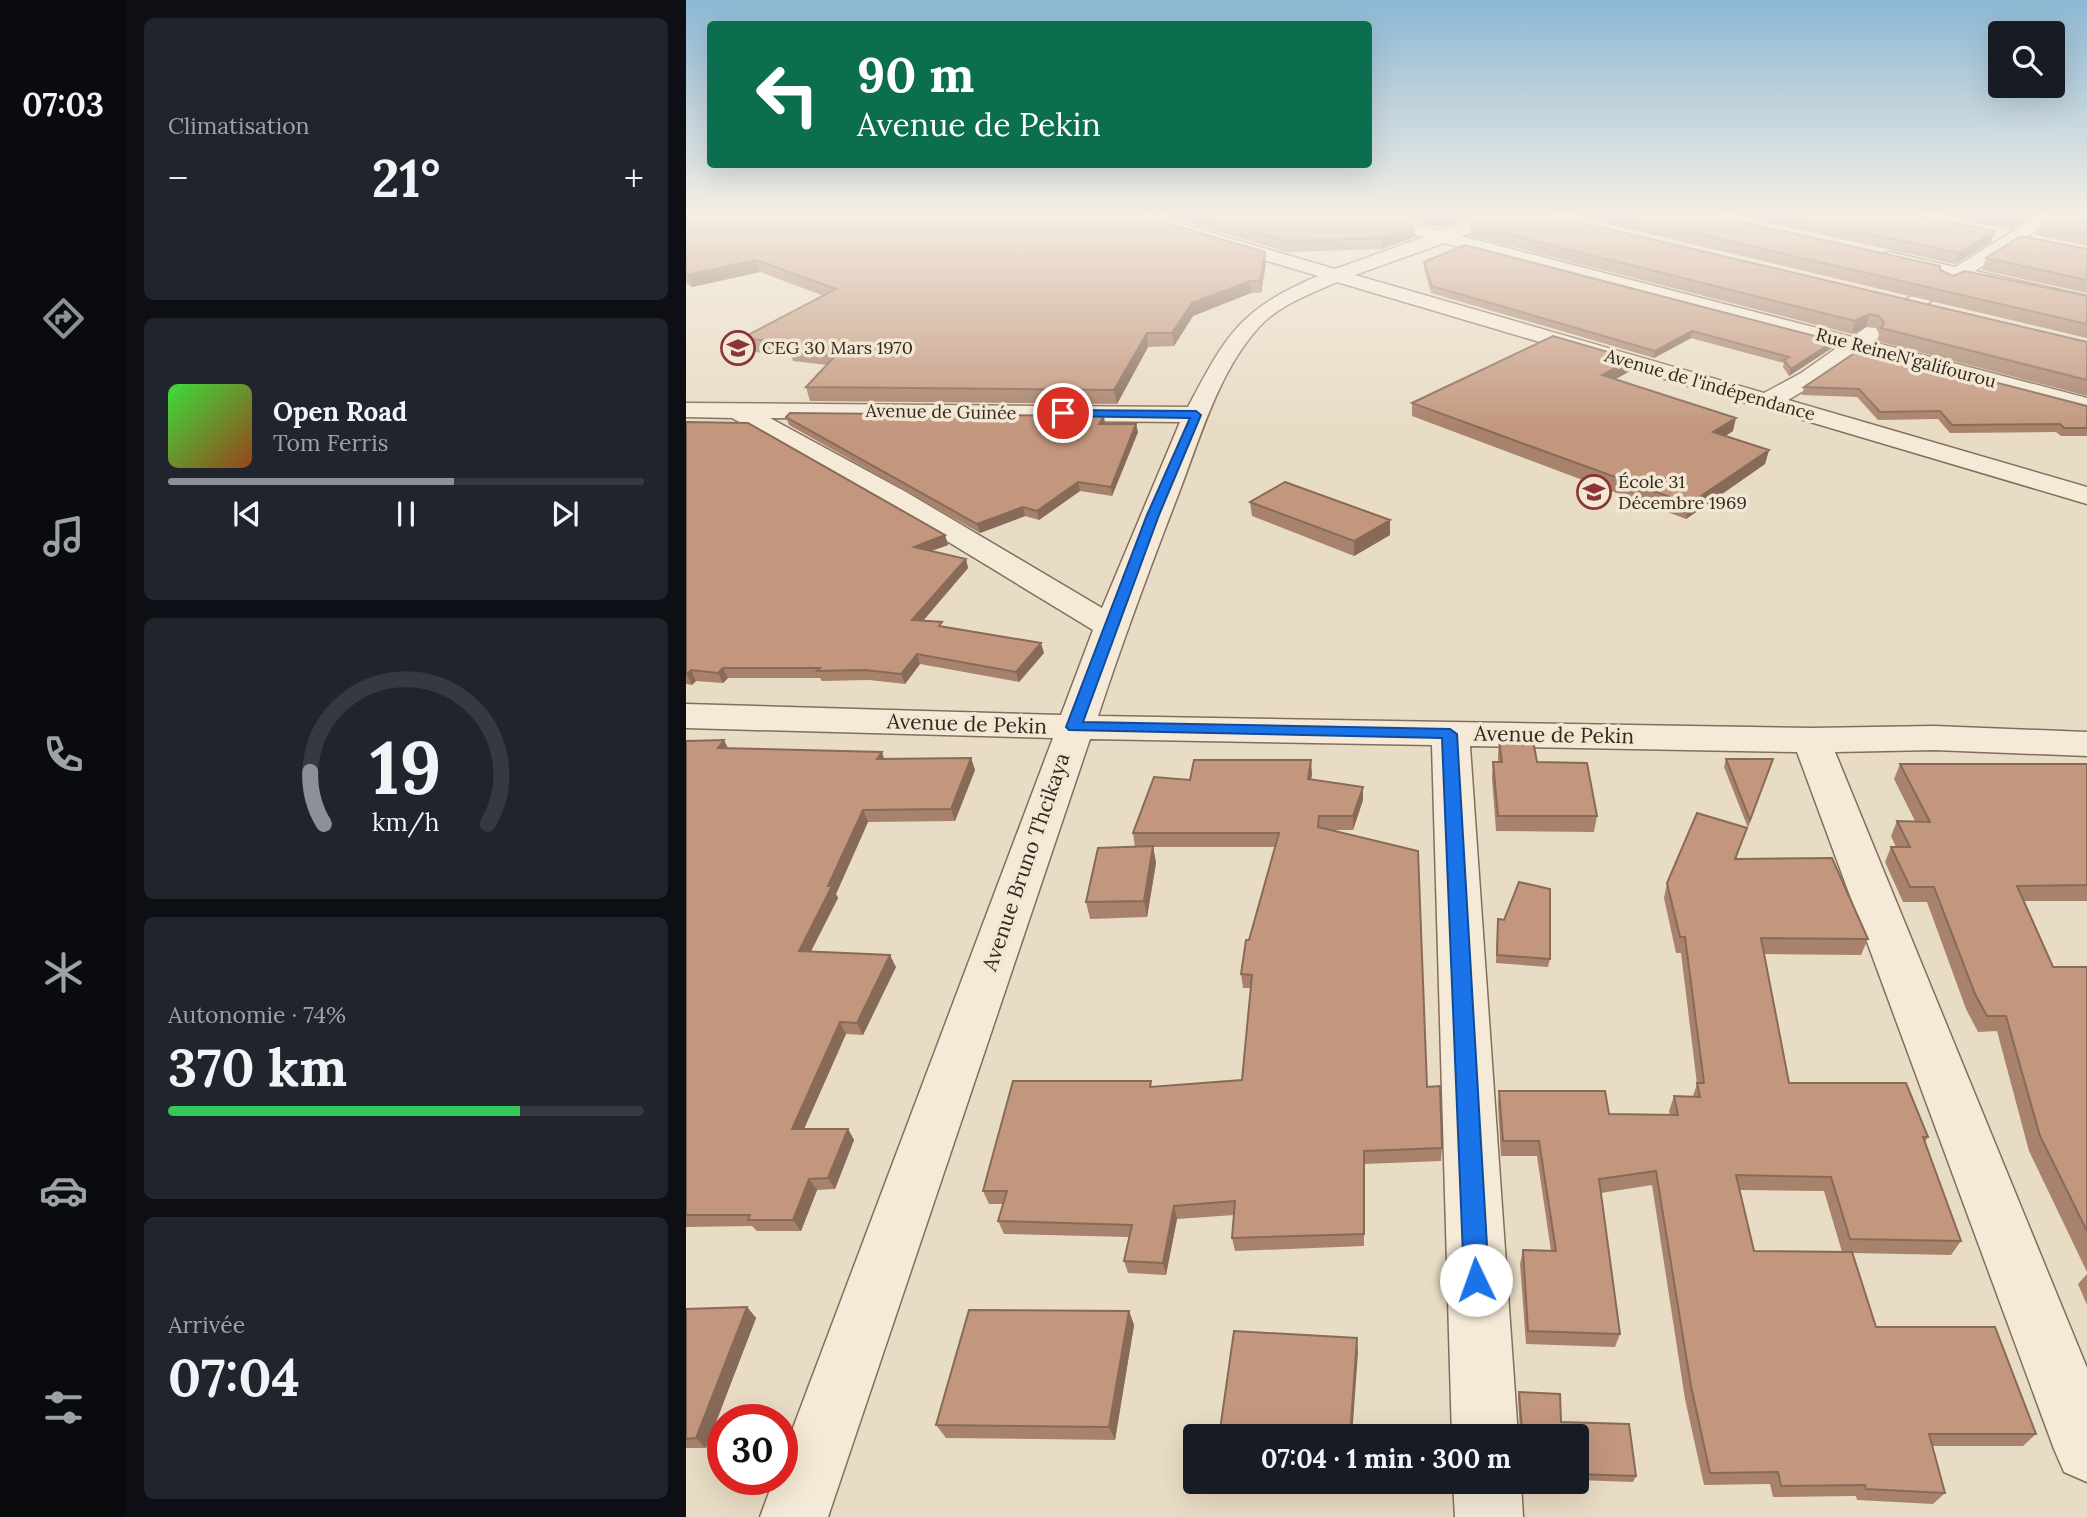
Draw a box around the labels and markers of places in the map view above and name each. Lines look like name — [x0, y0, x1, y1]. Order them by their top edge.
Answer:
school or university icon: CEG 30 Mars 1970 — [719, 329, 757, 367]
place label: CEG 30 Mars 1970 — [762, 336, 913, 359]
pin — [1033, 383, 1093, 443]
place label: École 31 Décembre 1969 — [1618, 470, 1747, 514]
school or university icon: École 31 Décembre 1969 — [1575, 473, 1613, 511]

